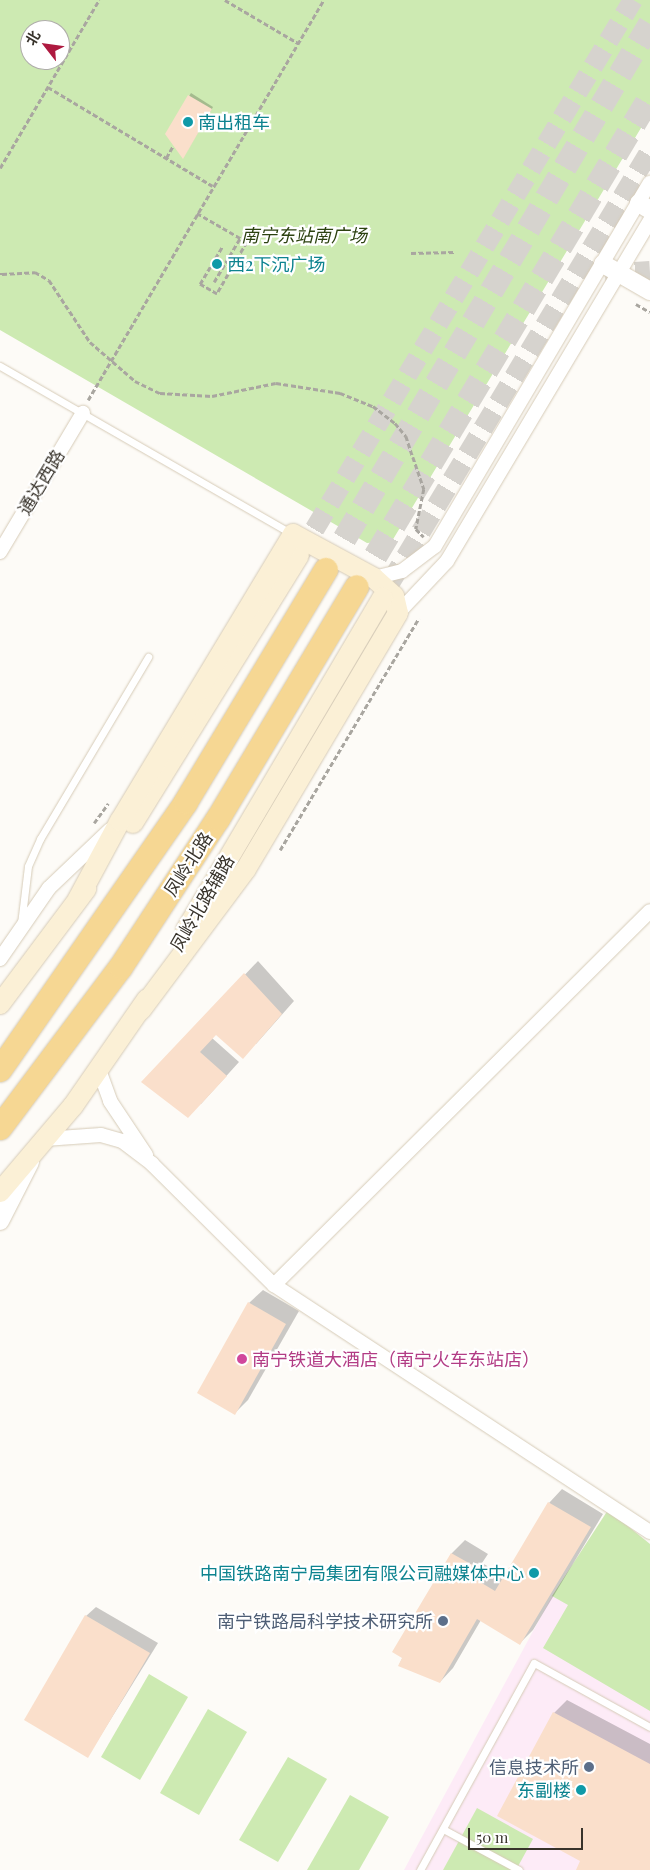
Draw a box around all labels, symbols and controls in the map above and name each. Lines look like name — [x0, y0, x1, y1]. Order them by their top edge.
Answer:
north arrow — [20, 20, 70, 70]
text: 北 — [21, 27, 44, 49]
place label: 南出租车 — [198, 111, 270, 133]
marker: 南出租车 — [182, 116, 194, 128]
park label: 南宁东站南广场 — [241, 224, 367, 246]
place label: 西2下沉广场 — [227, 253, 326, 275]
marker: 西2下沉广场 — [211, 258, 223, 270]
street label: 通达西路 — [13, 446, 69, 518]
street label: 凤岭北路 — [159, 828, 217, 900]
street label: 凤岭北路辅路 — [166, 851, 238, 955]
place label: 南宁铁道大酒店（南宁火车东站店） — [252, 1348, 540, 1370]
marker: 南宁铁道大酒店（南宁火车东站店） — [236, 1353, 248, 1365]
place label: 中国铁路南宁局集团有限公司融媒体中心 — [200, 1562, 524, 1584]
marker: 中国铁路南宁局集团有限公司融媒体中心 — [528, 1567, 540, 1579]
place label: 南宁铁路局科学技术研究所 — [217, 1610, 433, 1632]
marker: 南宁铁路局科学技术研究所 — [437, 1615, 449, 1627]
place label: 信息技术所 — [489, 1756, 579, 1778]
marker: 信息技术所 — [583, 1761, 595, 1773]
place label: 东副楼 — [517, 1779, 571, 1801]
marker: 东副楼 — [575, 1784, 587, 1796]
scale bar — [470, 1818, 585, 1850]
text: 50 m — [476, 1827, 508, 1847]

